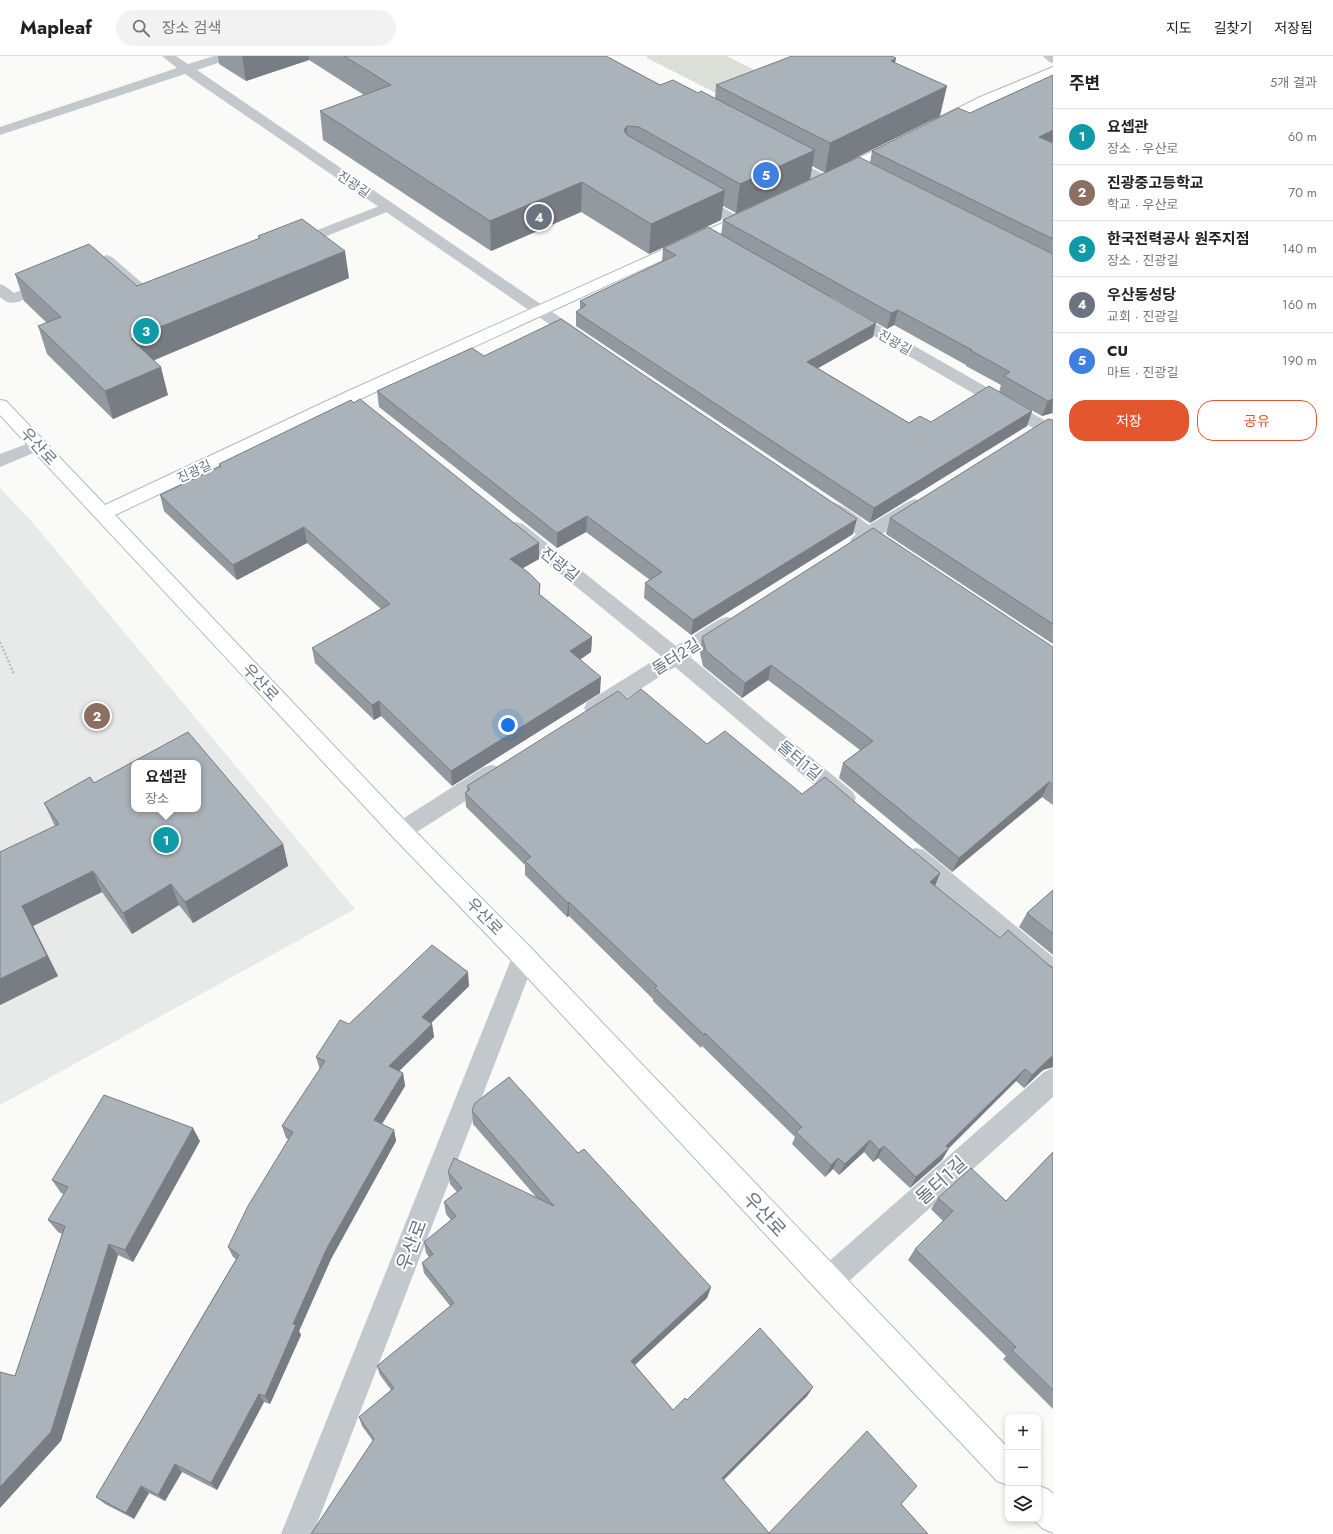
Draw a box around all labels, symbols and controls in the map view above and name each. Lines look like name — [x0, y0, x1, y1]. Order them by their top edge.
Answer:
search box — [116, 10, 396, 46]
text: Mapleaf — [20, 14, 92, 41]
icon: search — [130, 17, 152, 39]
text: 장소 검색 — [162, 17, 221, 39]
text: 지도 — [1166, 18, 1192, 38]
text: 길찾기 — [1214, 18, 1252, 38]
text: 저장됨 — [1274, 18, 1313, 38]
text: 주변 — [1069, 71, 1100, 95]
text: 5개 결과 — [1270, 73, 1317, 92]
text: 요셉관 — [1107, 116, 1148, 138]
text: 1 — [1079, 127, 1085, 146]
text: 60 m — [1288, 127, 1317, 146]
text: 장소 · 우산로 — [1107, 139, 1179, 158]
pin: 5 — [753, 160, 779, 190]
street label: 진광길 — [334, 167, 374, 202]
text: 진광중고등학교 — [1107, 172, 1204, 194]
text: 2 — [1078, 183, 1086, 202]
text: 70 m — [1288, 183, 1317, 202]
text: 학교 · 우산로 — [1107, 195, 1179, 214]
pin: 4 — [526, 202, 552, 232]
text: 한국전력공사 원주지점 — [1107, 228, 1250, 250]
text: 3 — [1078, 239, 1086, 258]
text: 140 m — [1282, 239, 1317, 258]
text: 장소 · 진광길 — [1107, 251, 1179, 270]
text: 우산동성당 — [1107, 284, 1176, 306]
text: 4 — [1077, 295, 1087, 314]
text: 160 m — [1282, 295, 1317, 314]
text: 교회 · 진광길 — [1107, 307, 1179, 326]
pin: 3 — [133, 316, 159, 346]
street label: 진광길 — [874, 325, 915, 360]
text: CU — [1107, 340, 1128, 362]
text: 5 — [1078, 351, 1086, 370]
text: 190 m — [1282, 351, 1317, 370]
text: 마트 · 진광길 — [1107, 363, 1179, 382]
button: 저장 — [1069, 400, 1189, 441]
button: 공유 — [1197, 400, 1317, 441]
street label: 우산로 — [15, 422, 62, 471]
street label: 진광길 — [174, 455, 214, 488]
street label: 진광길 — [535, 542, 584, 587]
street label: 돌터2길 — [648, 633, 705, 680]
street label: 우산로 — [237, 658, 284, 707]
pin: 2 — [84, 701, 110, 731]
your location — [498, 715, 518, 735]
street label: 돌터1길 — [773, 735, 827, 786]
popup — [131, 760, 201, 812]
text: 요셉관 — [145, 766, 187, 788]
text: 장소 — [145, 789, 169, 808]
pin: 1 — [153, 825, 179, 855]
street label: 우산로 — [461, 892, 508, 940]
street label: 돌터1길 — [910, 1150, 973, 1211]
street label: 우산로 — [737, 1186, 792, 1243]
street label: 우산로 — [389, 1216, 433, 1275]
map controls — [1005, 1414, 1041, 1522]
button: + — [1005, 1414, 1041, 1450]
button: − — [1005, 1450, 1041, 1486]
button: layers — [1005, 1486, 1041, 1522]

